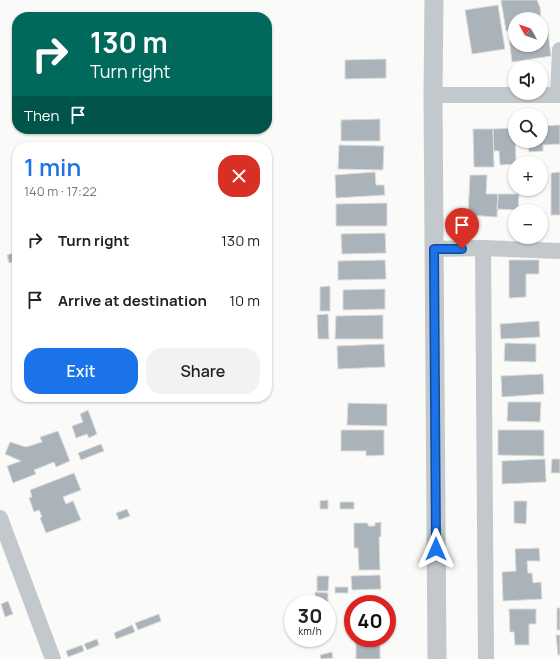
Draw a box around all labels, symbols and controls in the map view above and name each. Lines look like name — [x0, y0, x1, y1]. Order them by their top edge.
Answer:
north arrow — [508, 12, 548, 52]
map controls — [508, 12, 548, 244]
text: 130 m — [90, 23, 168, 61]
icon: right — [24, 28, 76, 80]
text: Turn right — [90, 59, 171, 83]
button: sound — [508, 60, 548, 100]
icon: arrive — [67, 104, 89, 126]
text: Then — [24, 105, 59, 126]
button: search — [508, 108, 548, 148]
text: 1 min — [24, 150, 81, 183]
button: close — [218, 155, 260, 197]
button: + — [508, 156, 548, 196]
text: 140 m · 17:22 — [24, 182, 97, 200]
button: − — [508, 204, 548, 244]
pin — [445, 208, 479, 249]
icon: arrive — [451, 214, 473, 236]
icon: right — [24, 229, 46, 251]
text: Turn right — [58, 230, 129, 251]
text: 130 m — [221, 230, 260, 251]
icon: arrive — [24, 289, 46, 311]
text: Arrive at destination — [58, 290, 207, 311]
text: 10 m — [229, 290, 260, 311]
button: Exit — [24, 348, 138, 394]
button: Share — [146, 348, 260, 394]
position arrow — [415, 528, 457, 570]
speed limit sign: 40 — [344, 595, 396, 647]
text: 30 — [298, 602, 322, 629]
text: km/h — [298, 624, 322, 638]

